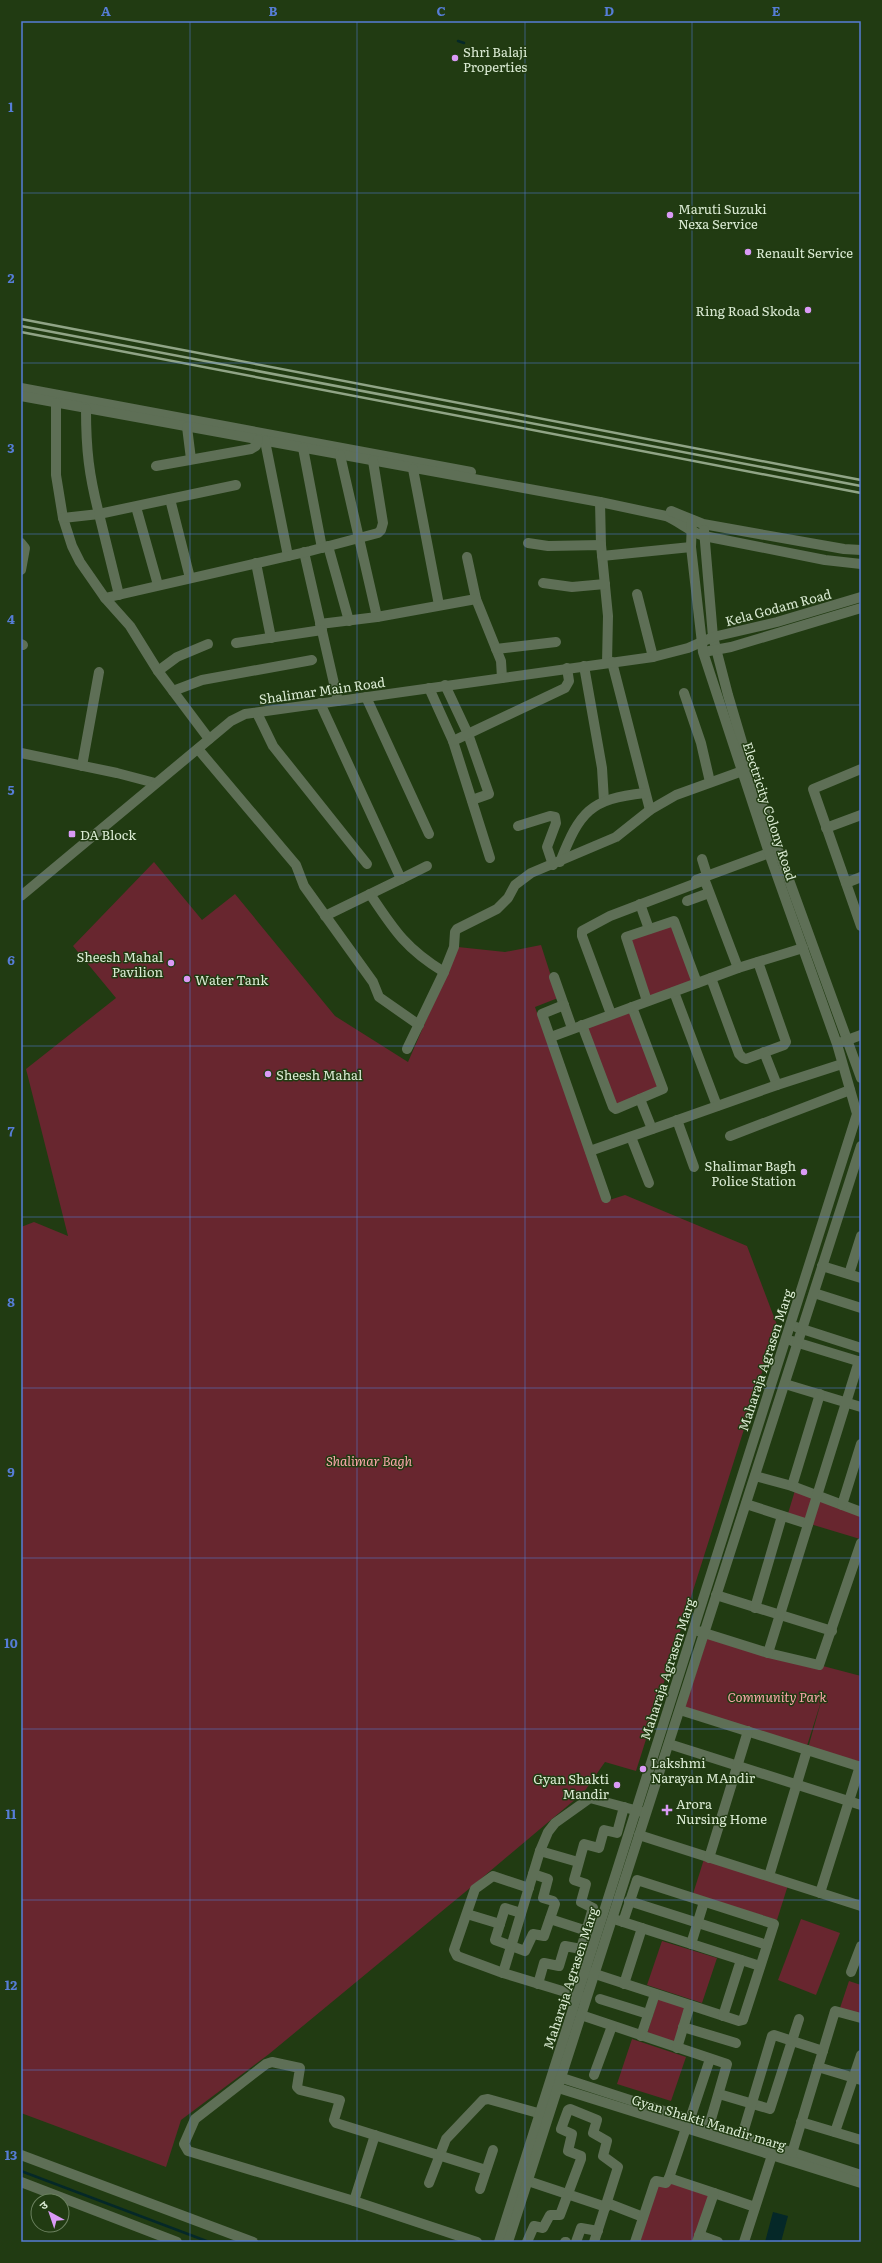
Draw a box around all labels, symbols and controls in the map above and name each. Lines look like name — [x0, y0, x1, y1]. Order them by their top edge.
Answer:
text: A — [101, 1, 111, 20]
text: B — [269, 1, 278, 20]
text: C — [436, 1, 446, 20]
text: D — [604, 1, 614, 20]
text: E — [772, 1, 781, 20]
place label: Shri Balaji Properties — [463, 42, 528, 76]
marker: Shri Balaji Properties — [450, 53, 460, 63]
text: 1 — [8, 97, 14, 116]
place label: Maruti Suzuki Nexa Service — [678, 199, 767, 233]
marker: Maruti Suzuki Nexa Service — [665, 210, 675, 220]
place label: Renault Service — [756, 243, 853, 262]
marker: Renault Service — [743, 247, 753, 257]
text: 2 — [8, 268, 15, 287]
place label: Ring Road Skoda — [696, 301, 800, 320]
marker: Ring Road Skoda — [803, 305, 813, 315]
text: 3 — [7, 438, 15, 457]
street label: Kela Godam Road — [723, 584, 833, 630]
text: 4 — [7, 609, 15, 628]
street label: Shalimar Main Road — [258, 672, 386, 708]
street label: Electricity Colony Road — [739, 739, 801, 883]
text: 5 — [7, 780, 15, 799]
place label: DA Block — [80, 825, 137, 844]
marker: DA Block — [67, 829, 77, 839]
place label: Sheesh Mahal Pavilion — [77, 947, 164, 981]
text: 6 — [7, 950, 15, 969]
marker: Sheesh Mahal Pavilion — [166, 958, 176, 968]
place label: Water Tank — [195, 970, 269, 989]
marker: Water Tank — [182, 974, 192, 984]
place label: Sheesh Mahal — [276, 1065, 363, 1084]
marker: Sheesh Mahal — [263, 1069, 273, 1079]
text: 7 — [7, 1121, 15, 1140]
place label: Shalimar Bagh Police Station — [704, 1156, 796, 1190]
marker: Shalimar Bagh Police Station — [799, 1167, 809, 1177]
street label: Maharaja Agrasen Marg — [733, 1286, 797, 1433]
text: 8 — [7, 1292, 15, 1311]
park label: Shalimar Bagh — [326, 1451, 412, 1470]
text: 9 — [7, 1462, 15, 1481]
street label: Maharaja Agrasen Marg — [635, 1595, 699, 1742]
text: 10 — [4, 1633, 18, 1652]
park label: Community Park — [727, 1687, 827, 1706]
place label: Lakshmi Narayan MAndir — [651, 1753, 756, 1787]
marker: Lakshmi Narayan MAndir — [638, 1764, 648, 1774]
place label: Gyan Shakti Mandir — [533, 1769, 610, 1803]
marker: Gyan Shakti Mandir — [612, 1780, 622, 1790]
place label: Arora Nursing Home — [676, 1794, 767, 1828]
text: 11 — [6, 1804, 17, 1823]
marker: Arora Nursing Home — [661, 1804, 673, 1816]
street label: Maharaja Agrasen Marg — [538, 1904, 602, 2051]
text: 12 — [5, 1975, 17, 1994]
street label: Gyan Shakti Mandir marg — [629, 2089, 789, 2155]
text: 13 — [5, 2145, 17, 2164]
north arrow — [30, 2193, 70, 2233]
text: उ — [35, 2196, 51, 2213]

